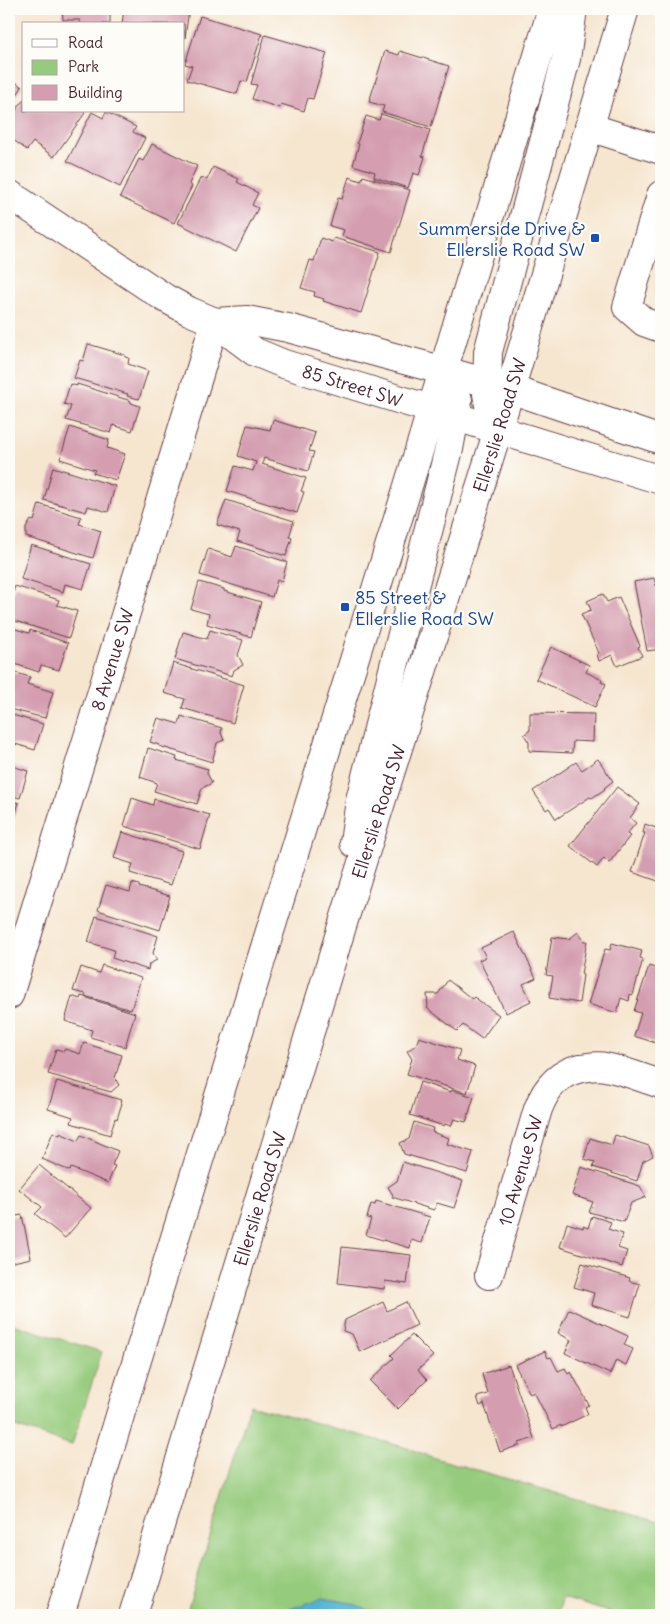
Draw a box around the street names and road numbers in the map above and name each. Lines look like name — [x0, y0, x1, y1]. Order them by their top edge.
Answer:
street label: Ellerslie Road SW — [468, 355, 531, 495]
street label: 85 Street SW — [299, 359, 405, 411]
street label: 8 Avenue SW — [85, 605, 138, 713]
street label: Ellerslie Road SW — [346, 742, 410, 881]
street label: 10 Avenue SW — [493, 1112, 547, 1229]
street label: Ellerslie Road SW — [228, 1129, 291, 1269]

